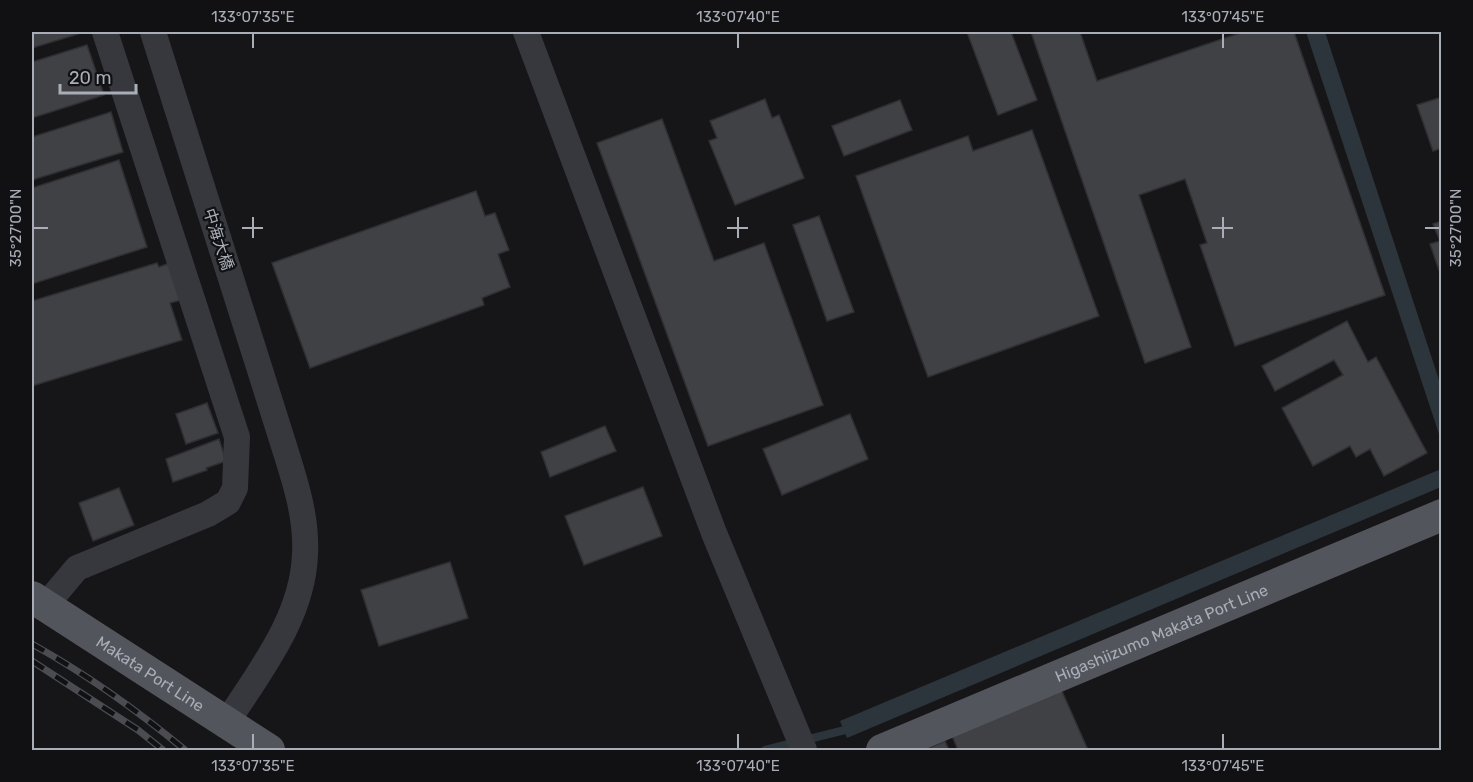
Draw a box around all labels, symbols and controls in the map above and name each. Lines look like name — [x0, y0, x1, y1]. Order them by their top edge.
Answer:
text: 133°07'35"E — [211, 8, 295, 26]
text: 133°07'40"E — [696, 8, 780, 26]
text: 133°07'45"E — [1182, 8, 1264, 26]
scale bar — [60, 57, 136, 95]
text: 20 m — [69, 67, 111, 89]
text: 35°27'00"N — [7, 189, 25, 267]
text: 35°27'00"N — [1447, 189, 1465, 267]
street label: 中海大橋 — [200, 206, 237, 273]
street label: Higashiizumo Makata Port Line — [1052, 580, 1271, 686]
street label: Makata Port Line — [93, 632, 208, 716]
text: 133°07'35"E — [211, 757, 295, 775]
text: 133°07'40"E — [696, 757, 780, 775]
text: 133°07'45"E — [1182, 757, 1264, 775]

